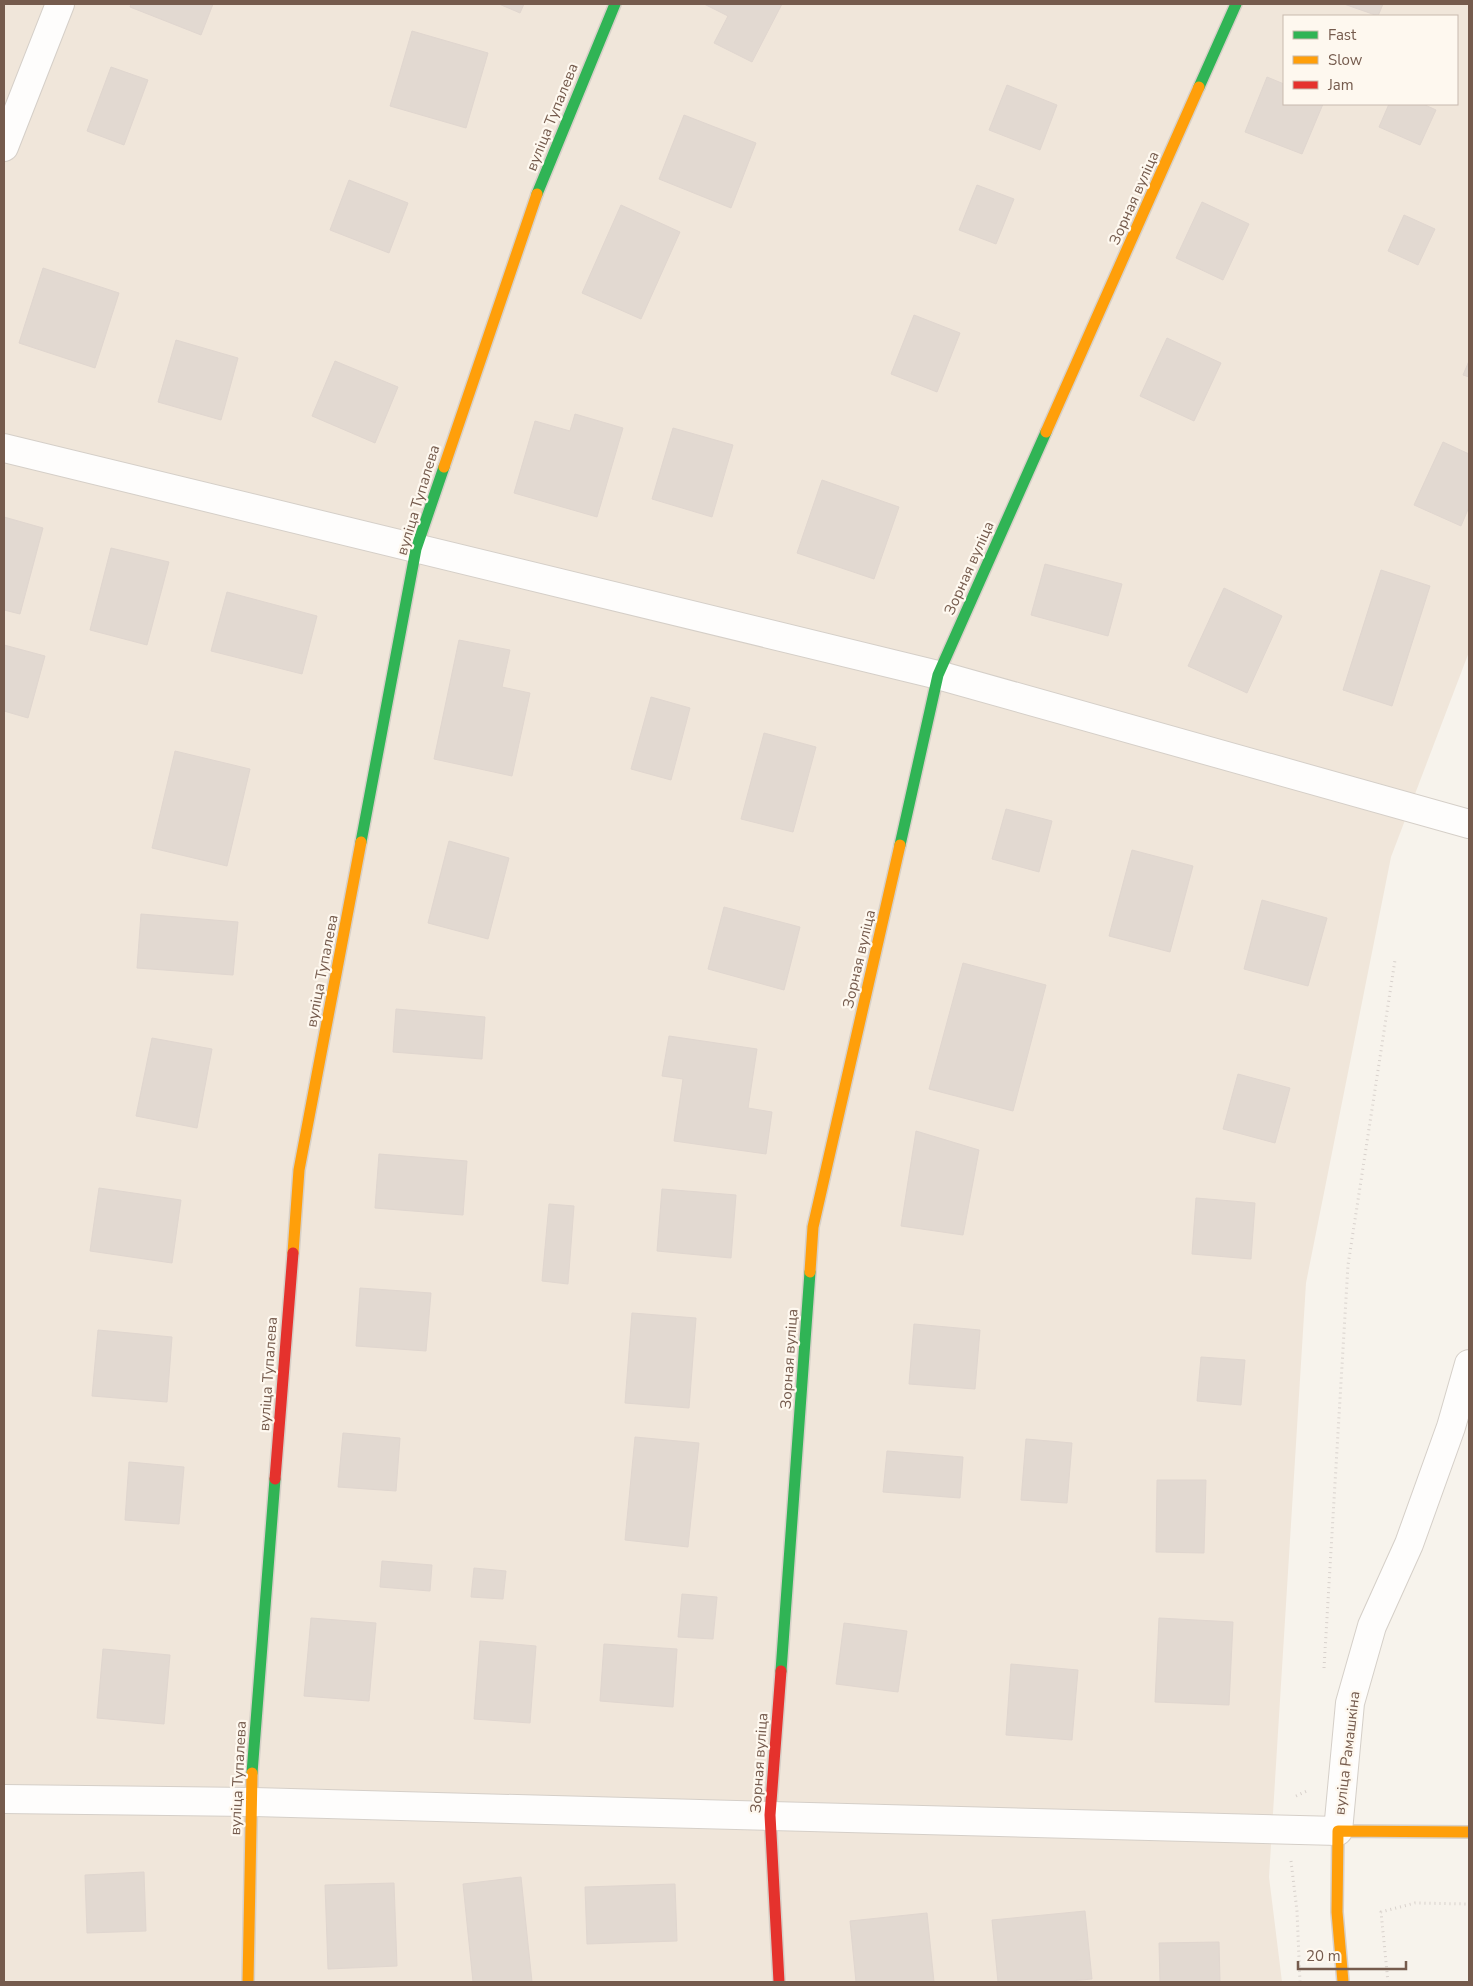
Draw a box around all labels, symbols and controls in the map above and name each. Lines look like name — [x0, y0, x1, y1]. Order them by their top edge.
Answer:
legend — [1283, 15, 1458, 105]
text: Fast — [1328, 25, 1357, 45]
text: Slow — [1328, 50, 1363, 70]
street label: вуліца Тупалева — [521, 60, 583, 174]
text: Jam — [1327, 75, 1354, 95]
street label: Зорная вуліца — [1104, 148, 1164, 248]
street label: вуліца Тупалева — [392, 442, 444, 558]
street label: Зорная вуліца — [939, 518, 999, 618]
street label: Зорная вуліца — [838, 908, 880, 1010]
street label: вуліца Тупалева — [301, 913, 343, 1029]
street label: Зорная вуліца — [776, 1308, 802, 1410]
street label: вуліца Тупалева — [254, 1316, 282, 1432]
street label: вуліца Рамашкіна — [1329, 1690, 1365, 1816]
street label: Зорная вуліца — [746, 1712, 772, 1814]
street label: вуліца Тупалева — [225, 1720, 251, 1836]
scale bar — [1298, 1938, 1406, 1970]
text: 20 m — [1306, 1946, 1341, 1966]

